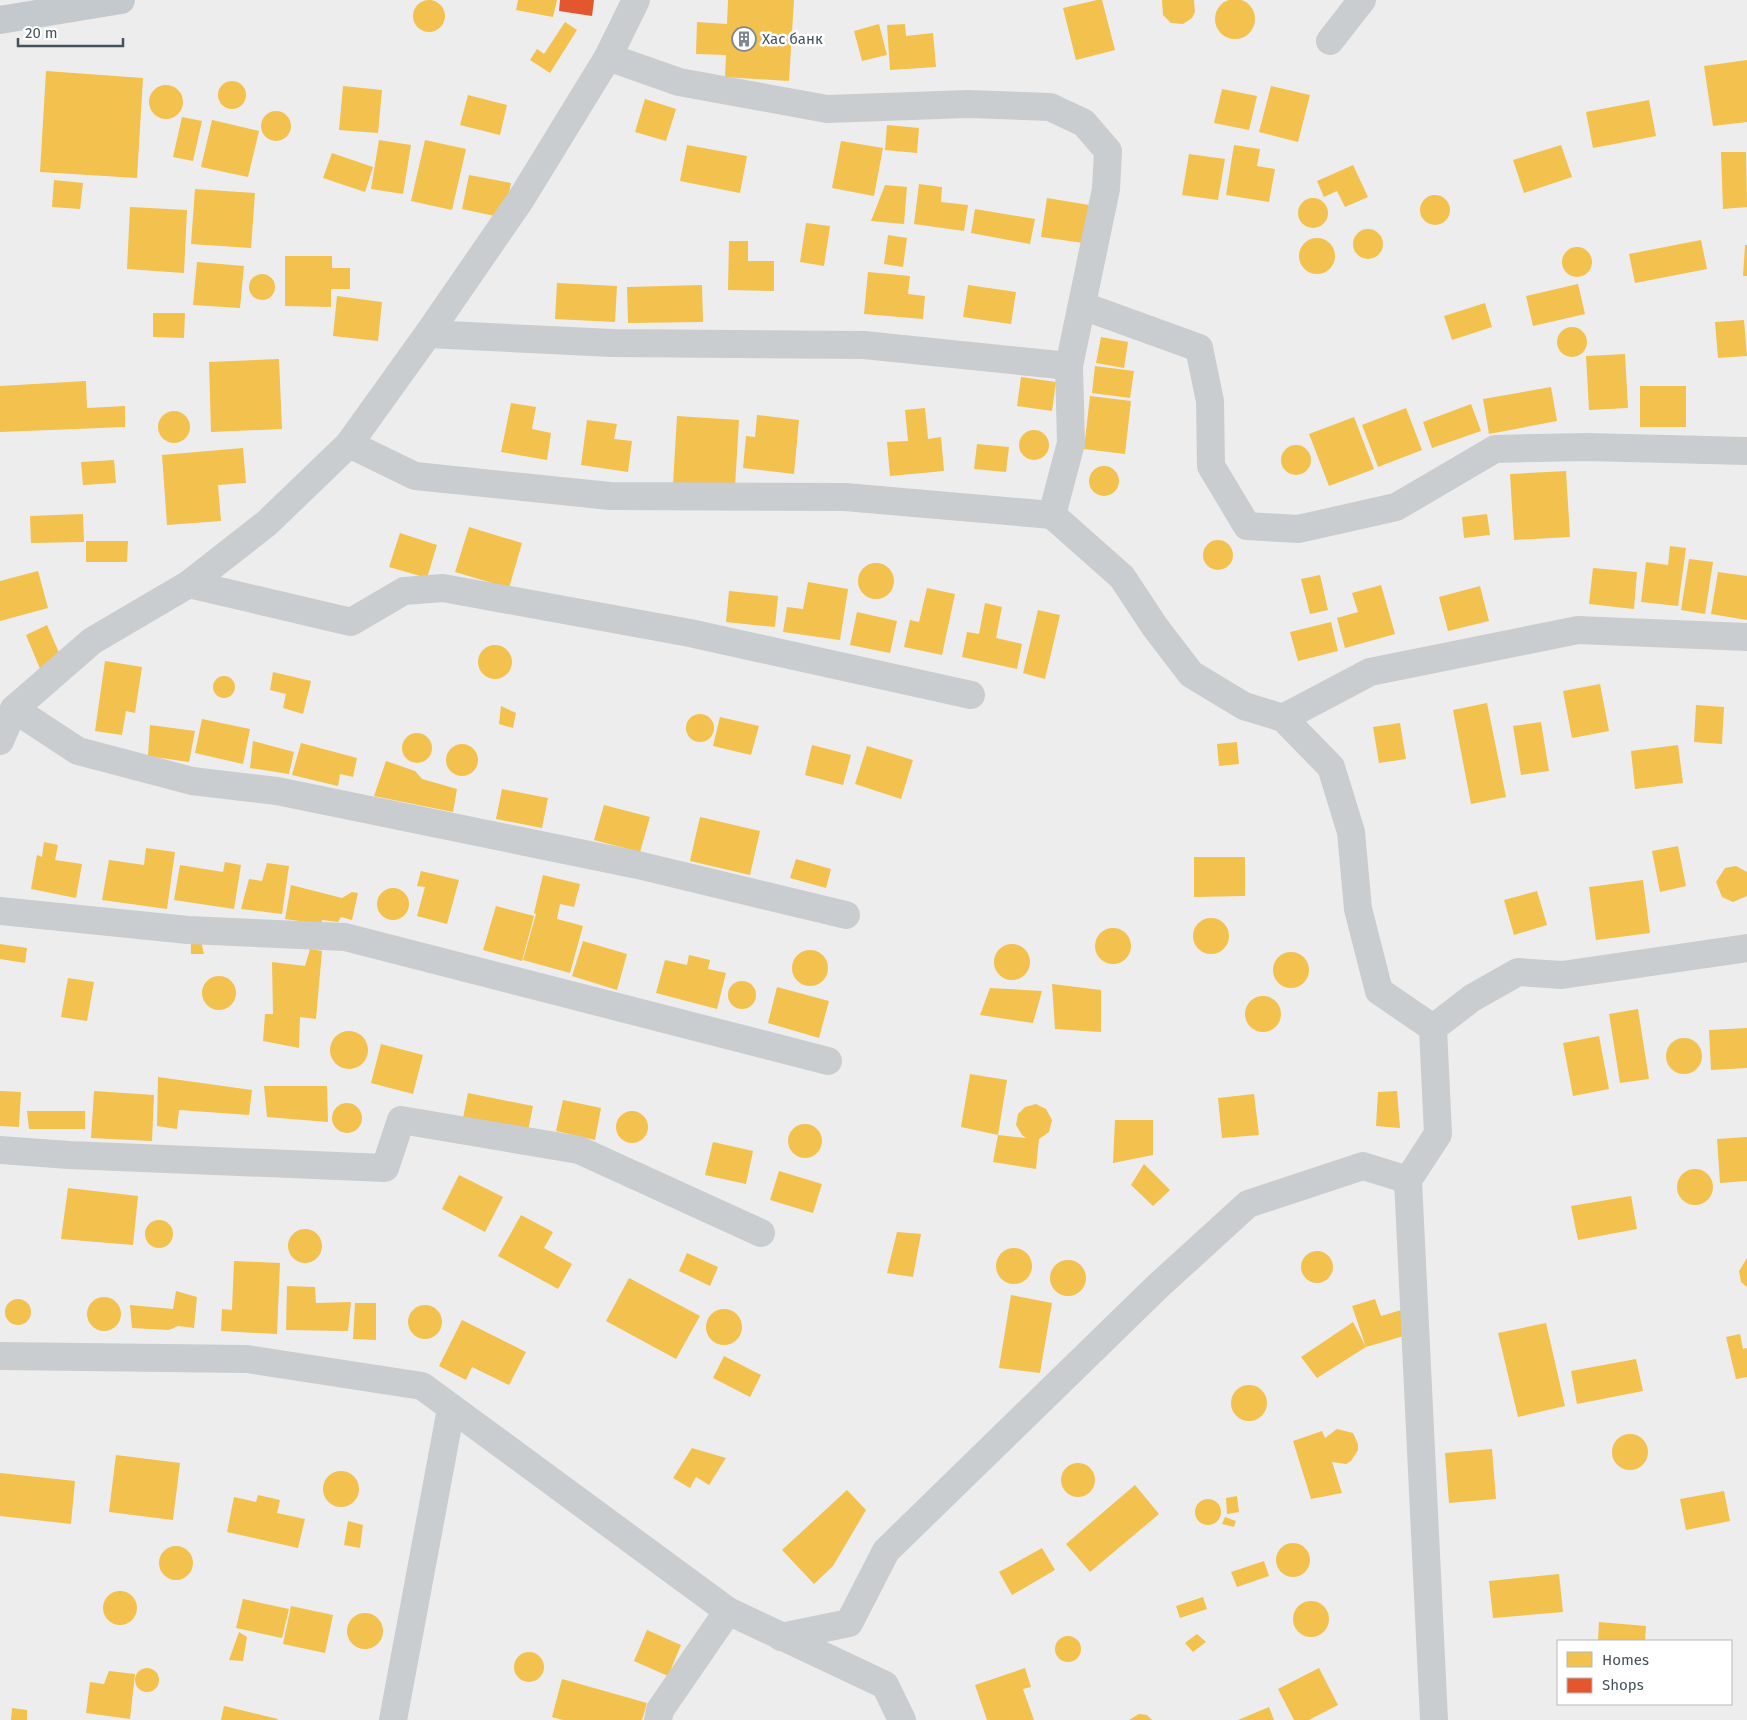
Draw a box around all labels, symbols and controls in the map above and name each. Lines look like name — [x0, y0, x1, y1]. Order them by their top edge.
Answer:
scale bar — [18, 15, 122, 47]
text: 20 m — [25, 24, 58, 42]
building icon: Хас банк — [731, 26, 757, 52]
place label: Хас банк — [762, 30, 823, 48]
legend — [1557, 1640, 1732, 1705]
text: Homes — [1602, 1651, 1649, 1669]
text: Shops — [1602, 1676, 1644, 1694]

